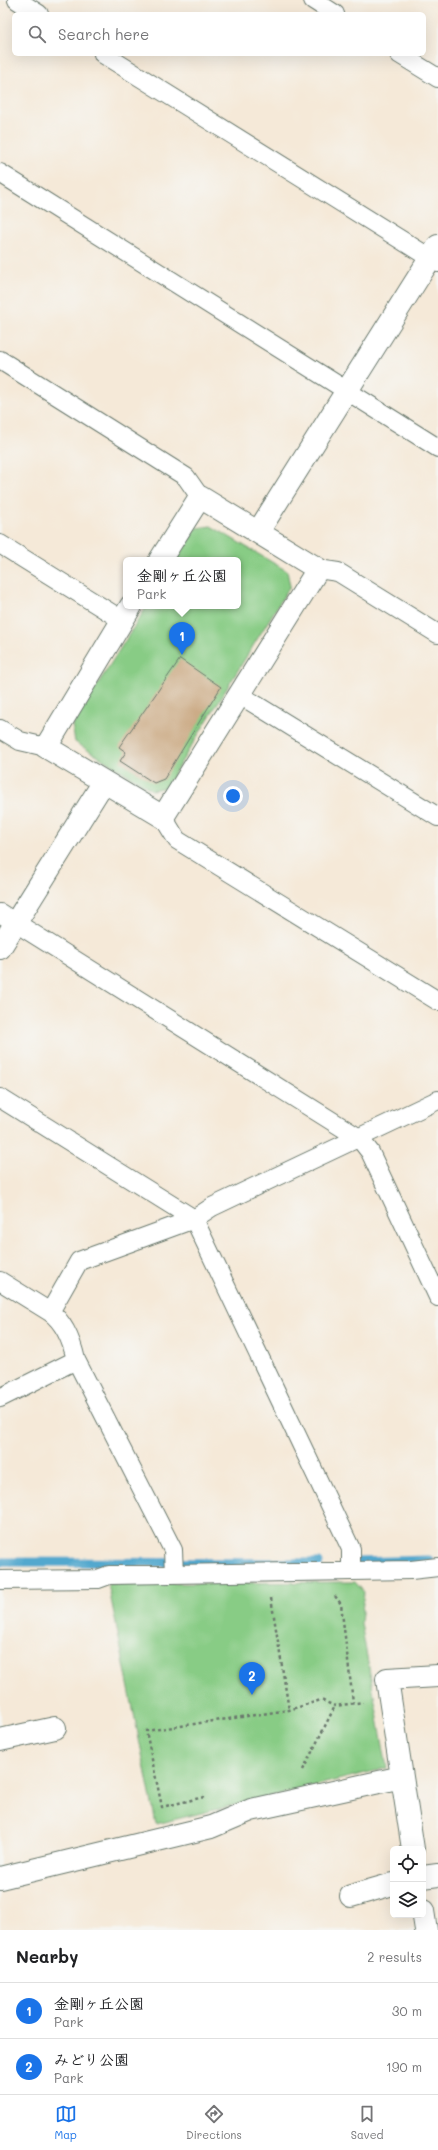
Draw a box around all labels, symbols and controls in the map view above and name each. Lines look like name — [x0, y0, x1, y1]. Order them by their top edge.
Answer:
search box — [12, 12, 426, 56]
icon: search — [26, 23, 48, 45]
text: Search here — [58, 24, 149, 44]
popup — [123, 557, 241, 609]
text: 金剛ヶ丘公園 — [137, 565, 227, 585]
text: Park — [137, 585, 166, 602]
pin: 1 — [169, 622, 195, 655]
your location — [223, 786, 243, 806]
pin: 2 — [239, 1662, 265, 1695]
map controls — [390, 1846, 426, 1918]
button: locate — [390, 1846, 426, 1882]
button: layers — [390, 1882, 426, 1918]
text: Nearby — [16, 1945, 78, 1967]
text: 2 results — [367, 1948, 422, 1965]
text: 金剛ヶ丘公園 — [54, 1993, 144, 2013]
text: 1 — [26, 2002, 32, 2019]
text: 30 m — [392, 2002, 422, 2019]
text: Park — [54, 2013, 83, 2030]
text: みどり公園 — [54, 2049, 129, 2069]
text: 2 — [25, 2058, 33, 2075]
text: 190 m — [386, 2058, 422, 2075]
text: Park — [54, 2069, 83, 2086]
tab: Map — [55, 2103, 77, 2142]
tab: Directions — [186, 2103, 242, 2142]
tab: Saved — [351, 2103, 383, 2142]

